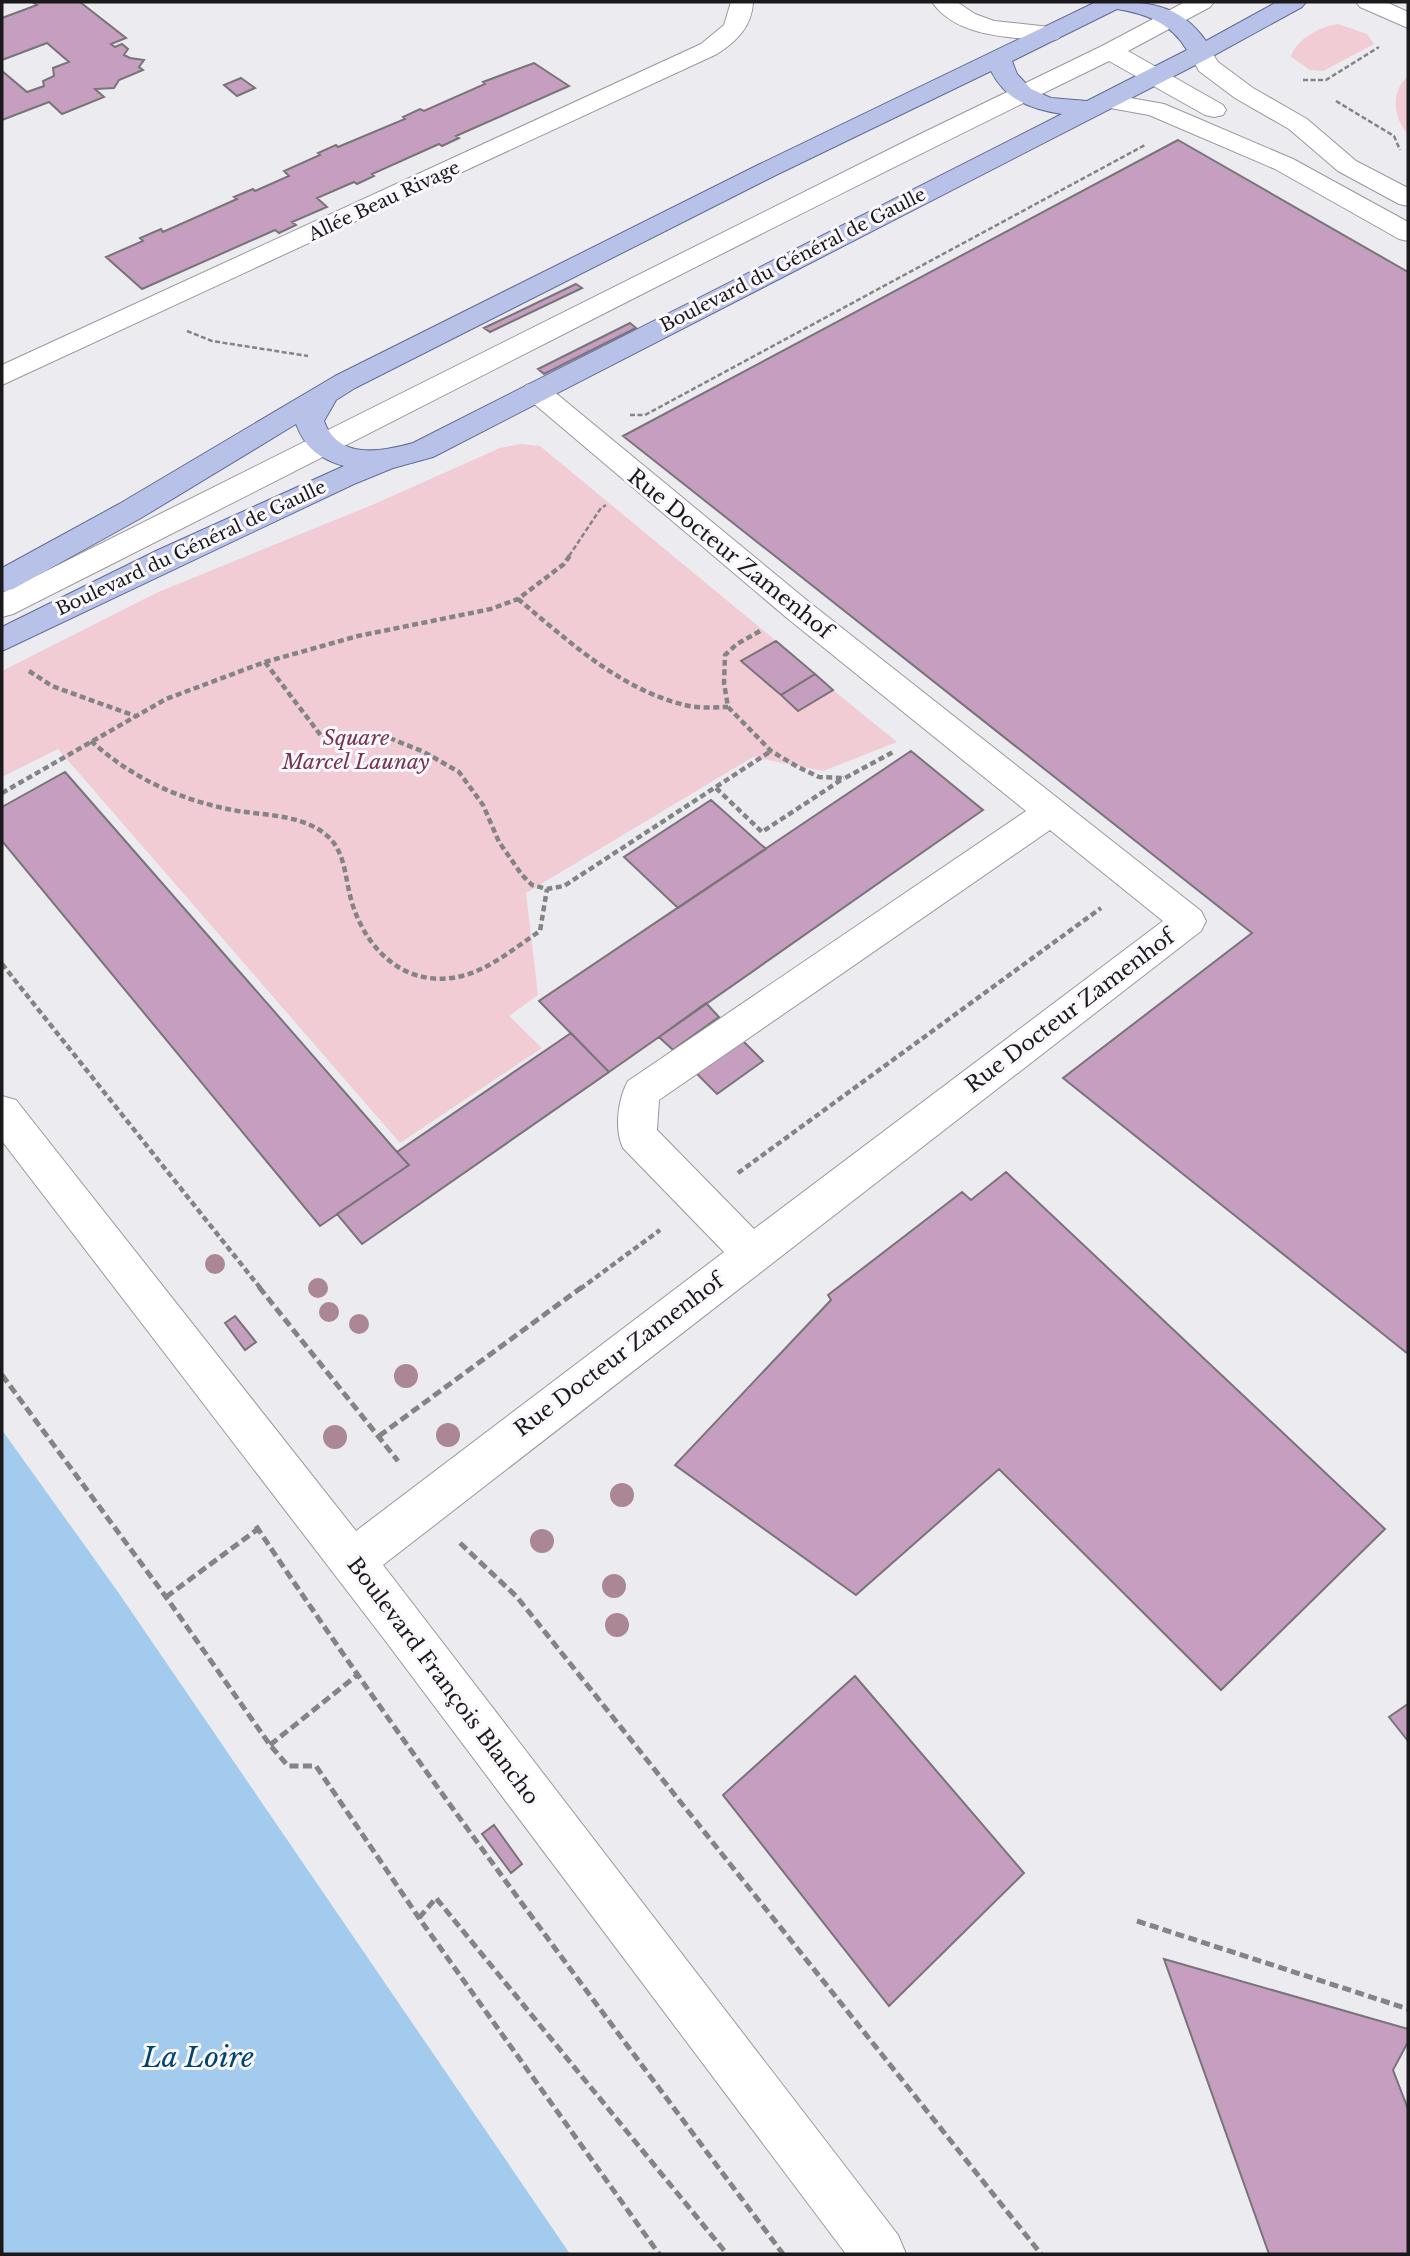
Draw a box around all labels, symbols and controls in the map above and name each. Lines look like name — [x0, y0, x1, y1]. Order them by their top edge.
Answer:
street label: Allée Beau Rivage — [304, 156, 463, 246]
street label: Boulevard du Général de Gaulle — [657, 183, 929, 337]
street label: Rue Docteur Zamenhof — [623, 464, 839, 646]
street label: Boulevard du Général de Gaulle — [53, 476, 329, 620]
park label: Square Marcel Launay — [281, 725, 430, 775]
street label: Rue Docteur Zamenhof — [960, 922, 1182, 1098]
street label: Rue Docteur Zamenhof — [509, 1266, 731, 1442]
street label: Boulevard François Blancho — [341, 1552, 545, 1810]
water label: La Loire — [141, 2040, 254, 2075]

